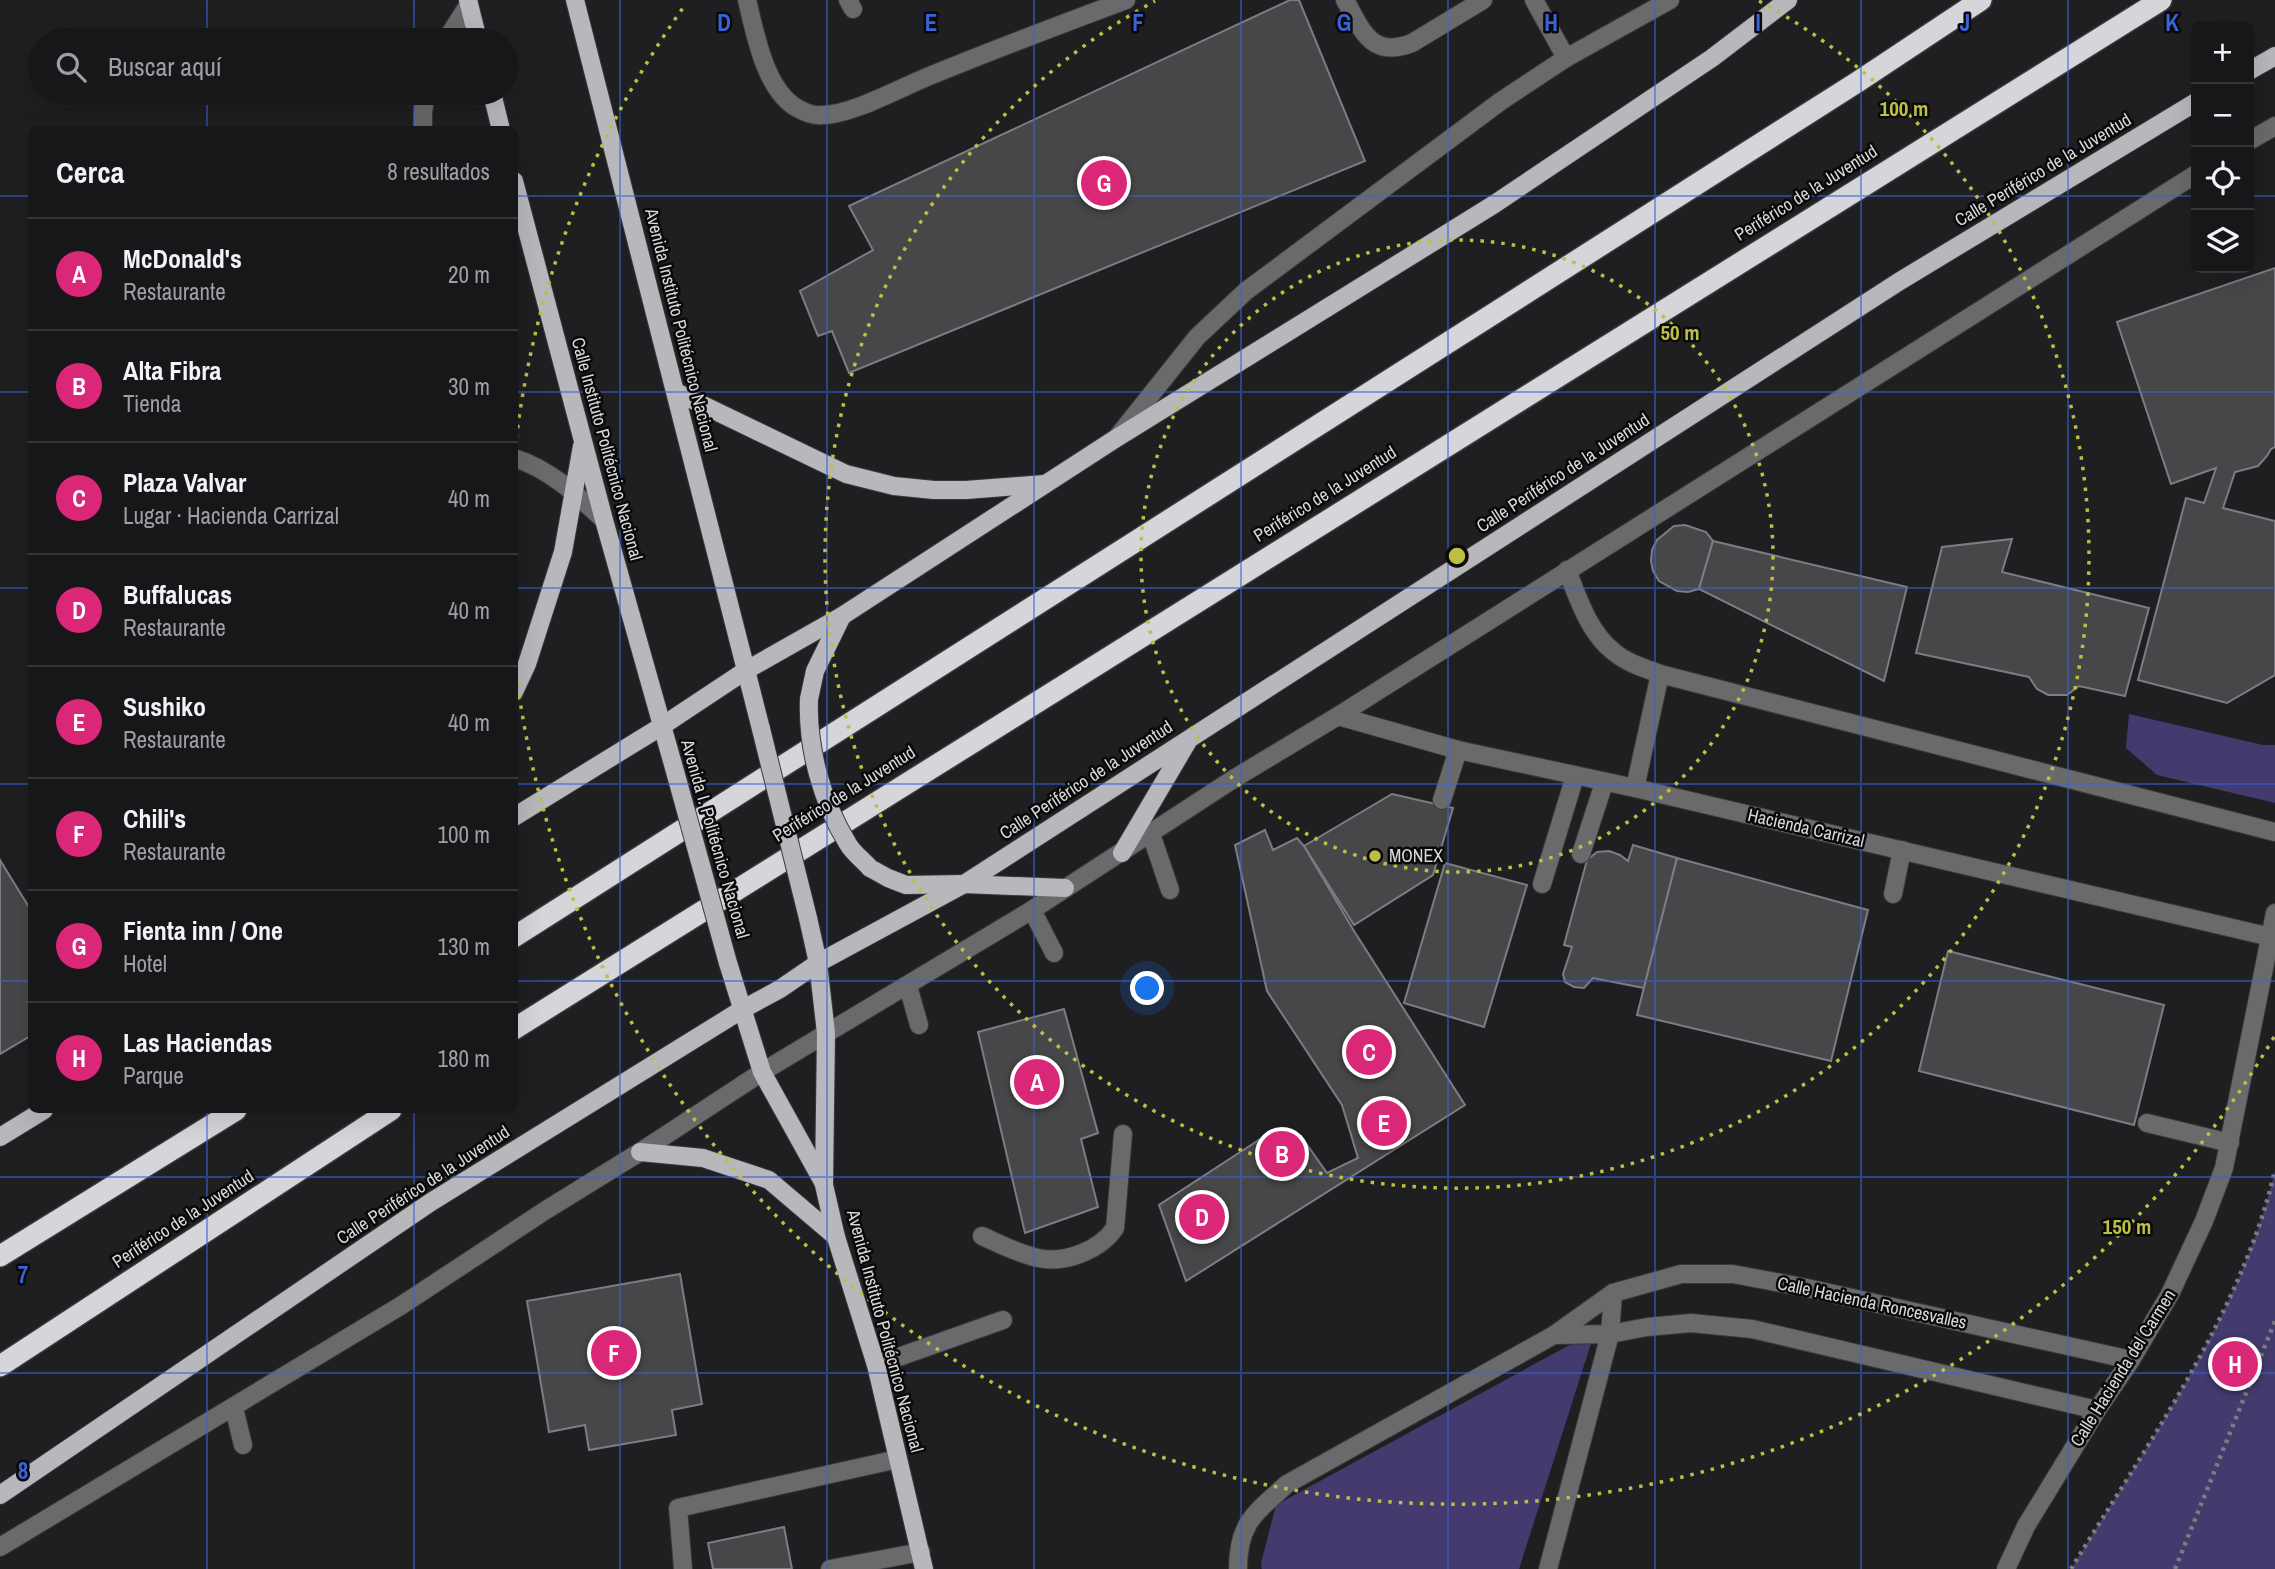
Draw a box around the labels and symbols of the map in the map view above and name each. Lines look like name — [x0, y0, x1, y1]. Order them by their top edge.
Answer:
text: D — [717, 7, 731, 38]
text: E — [925, 7, 937, 38]
text: F — [1132, 7, 1144, 38]
text: G — [1337, 7, 1351, 38]
text: H — [1544, 7, 1558, 38]
text: I — [1755, 7, 1761, 38]
text: J — [1960, 7, 1970, 38]
text: K — [2165, 7, 2179, 38]
text: 100 m — [1880, 94, 1928, 123]
street label: Calle Periférico de la Juventud — [1950, 107, 2136, 232]
street label: Periférico de la Juventud — [1730, 138, 1882, 247]
pin: G — [1081, 157, 1127, 209]
street label: Avenida Instituto Politécnico Nacional — [639, 205, 724, 454]
text: 50 m — [1660, 318, 1700, 347]
street label: Calle Instituto Politécnico Nacional — [566, 335, 649, 563]
street label: Calle Periférico de la Juventud — [1471, 407, 1654, 538]
street label: Periférico de la Juventud — [1249, 439, 1401, 548]
centre of rings — [1445, 544, 1469, 568]
street label: Calle Periférico de la Juventud — [994, 714, 1177, 845]
street label: Avenida I. Politécnico Nacional — [675, 736, 756, 941]
street label: Periférico de la Juventud — [768, 739, 920, 848]
street label: Hacienda Carrizal — [1745, 802, 1867, 853]
place label: MONEX — [1389, 843, 1443, 868]
marker: MONEX — [1367, 848, 1383, 864]
your location — [1130, 971, 1164, 1005]
pin: C — [1346, 1026, 1392, 1078]
pin: A — [1014, 1056, 1060, 1108]
pin: E — [1361, 1097, 1407, 1149]
street label: Calle Periférico de la Juventud — [331, 1119, 514, 1250]
pin: B — [1259, 1128, 1305, 1180]
street label: Periférico de la Juventud — [107, 1163, 258, 1274]
pin: D — [1179, 1191, 1225, 1243]
street label: Avenida Instituto Politécnico Nacional — [841, 1206, 930, 1455]
text: 150 m — [2103, 1212, 2151, 1241]
text: 7 — [18, 1259, 28, 1290]
street label: Calle Hacienda Roncesvalles — [1775, 1270, 1969, 1335]
street label: Calle Hacienda del Carmen — [2064, 1284, 2181, 1451]
pin: F — [591, 1327, 637, 1379]
pin: H — [2212, 1338, 2258, 1390]
text: 8 — [18, 1455, 28, 1486]

